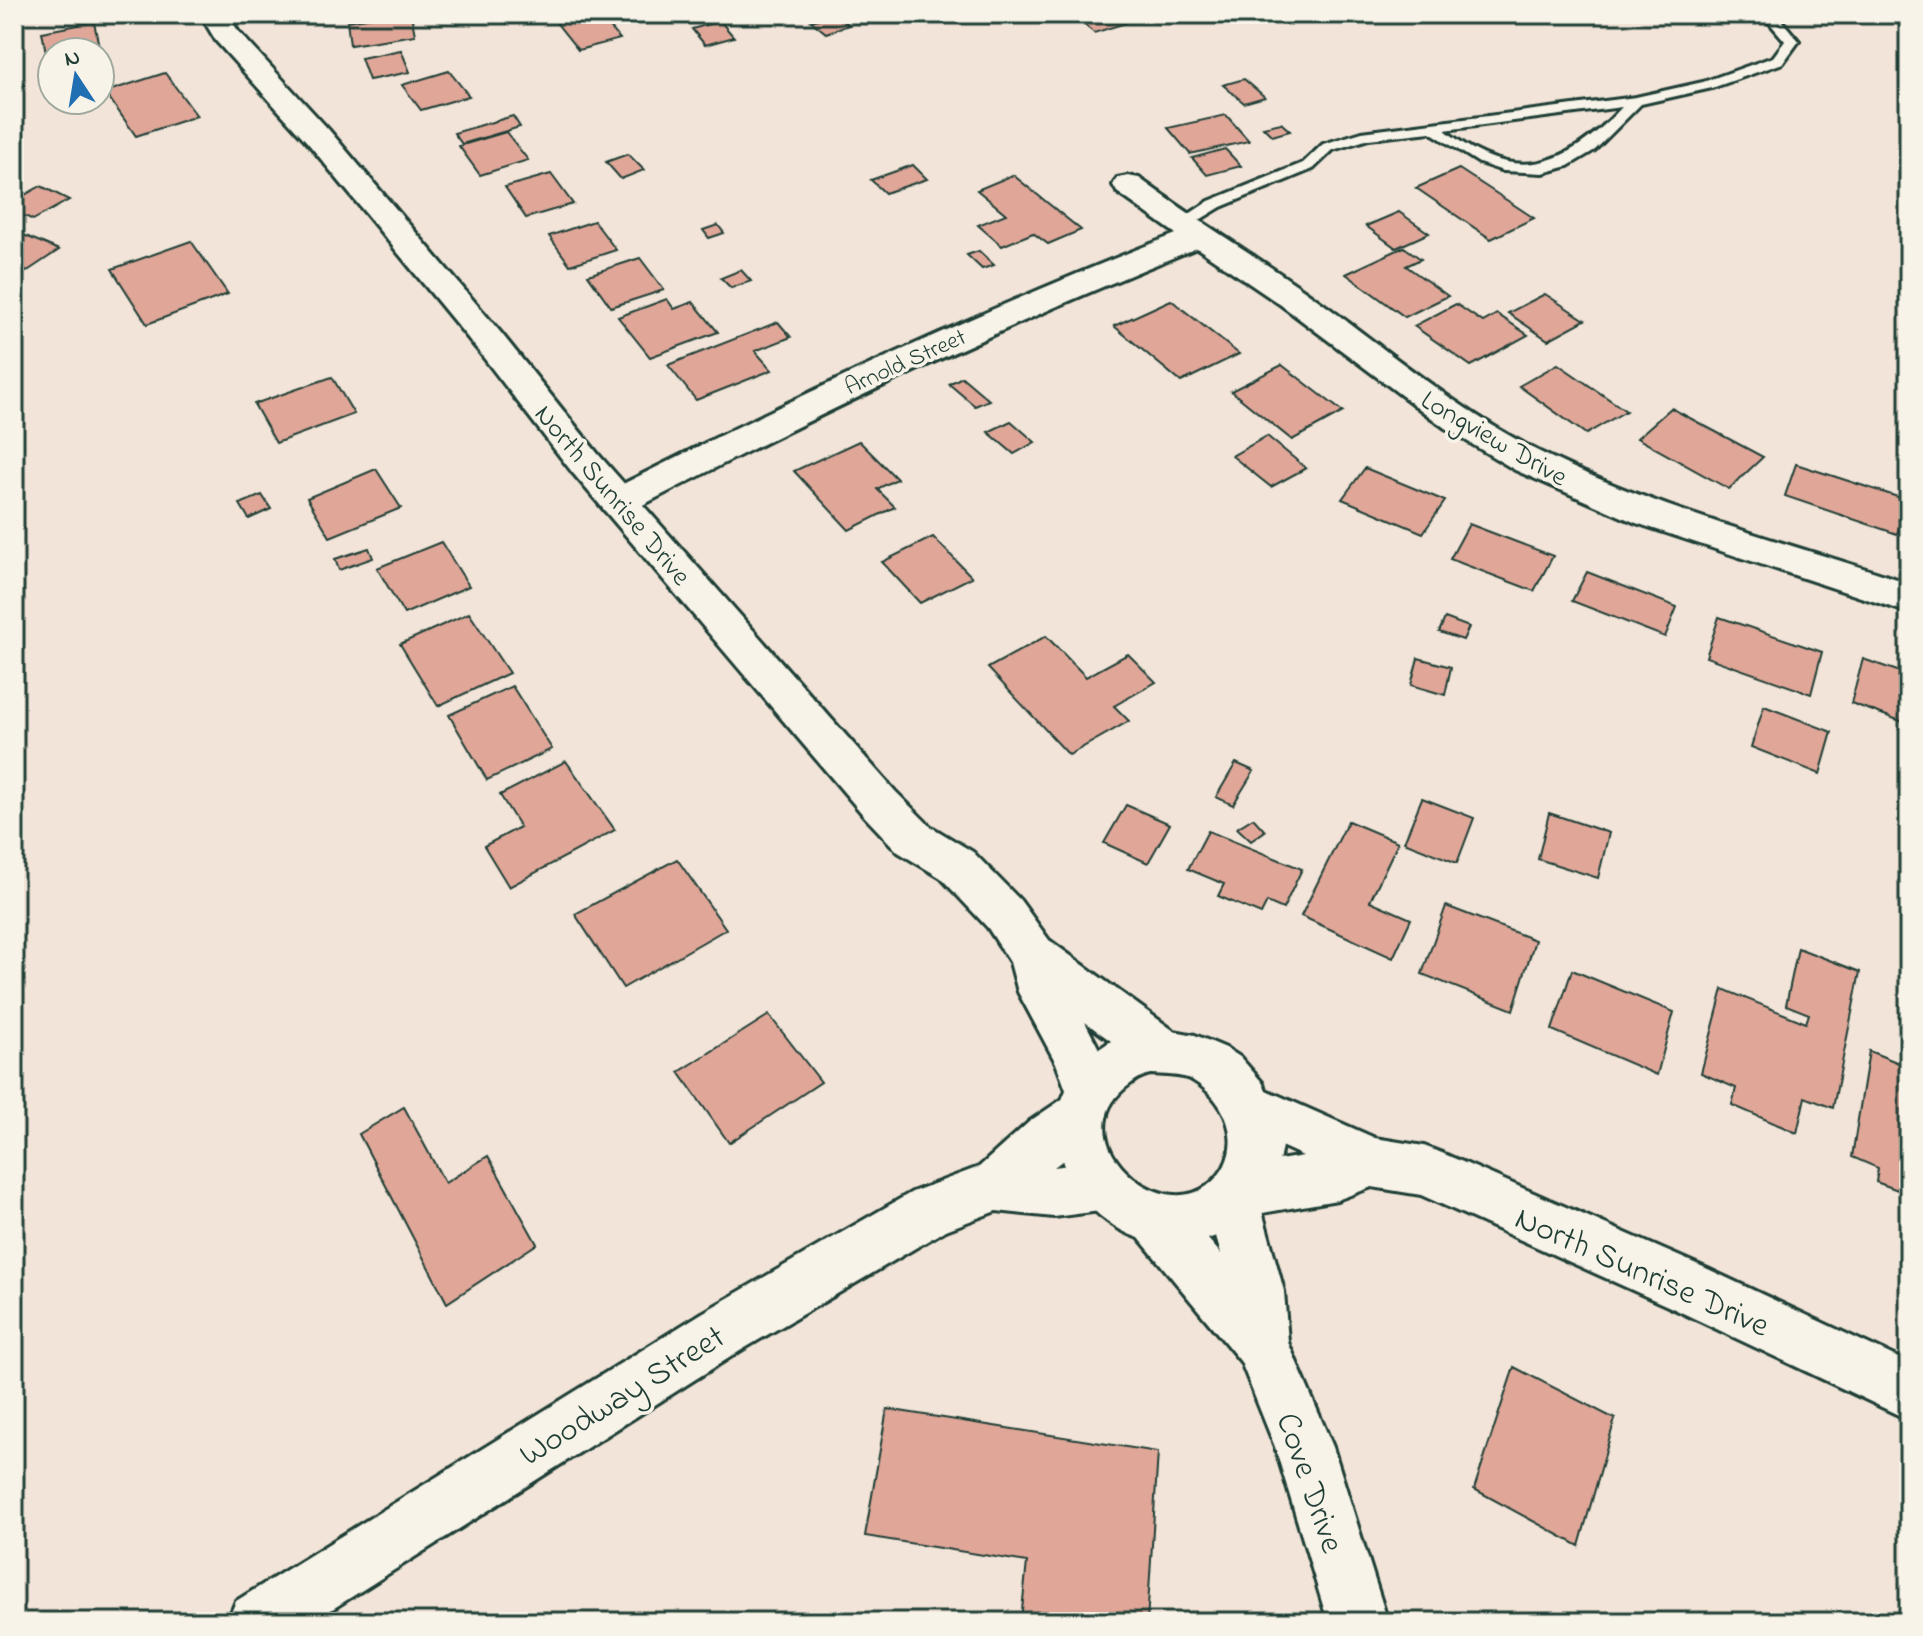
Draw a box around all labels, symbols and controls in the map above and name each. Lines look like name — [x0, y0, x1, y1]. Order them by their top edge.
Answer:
north arrow — [36, 36, 116, 116]
text: N — [62, 42, 83, 77]
street label: Arnold Street — [840, 321, 972, 406]
street label: Longview Drive — [1412, 381, 1575, 499]
street label: North Sunrise Drive — [523, 397, 700, 596]
street label: North Sunrise Drive — [1506, 1195, 1777, 1353]
street label: Woodway Street — [510, 1314, 736, 1481]
street label: Cove Drive — [1261, 1407, 1356, 1561]

